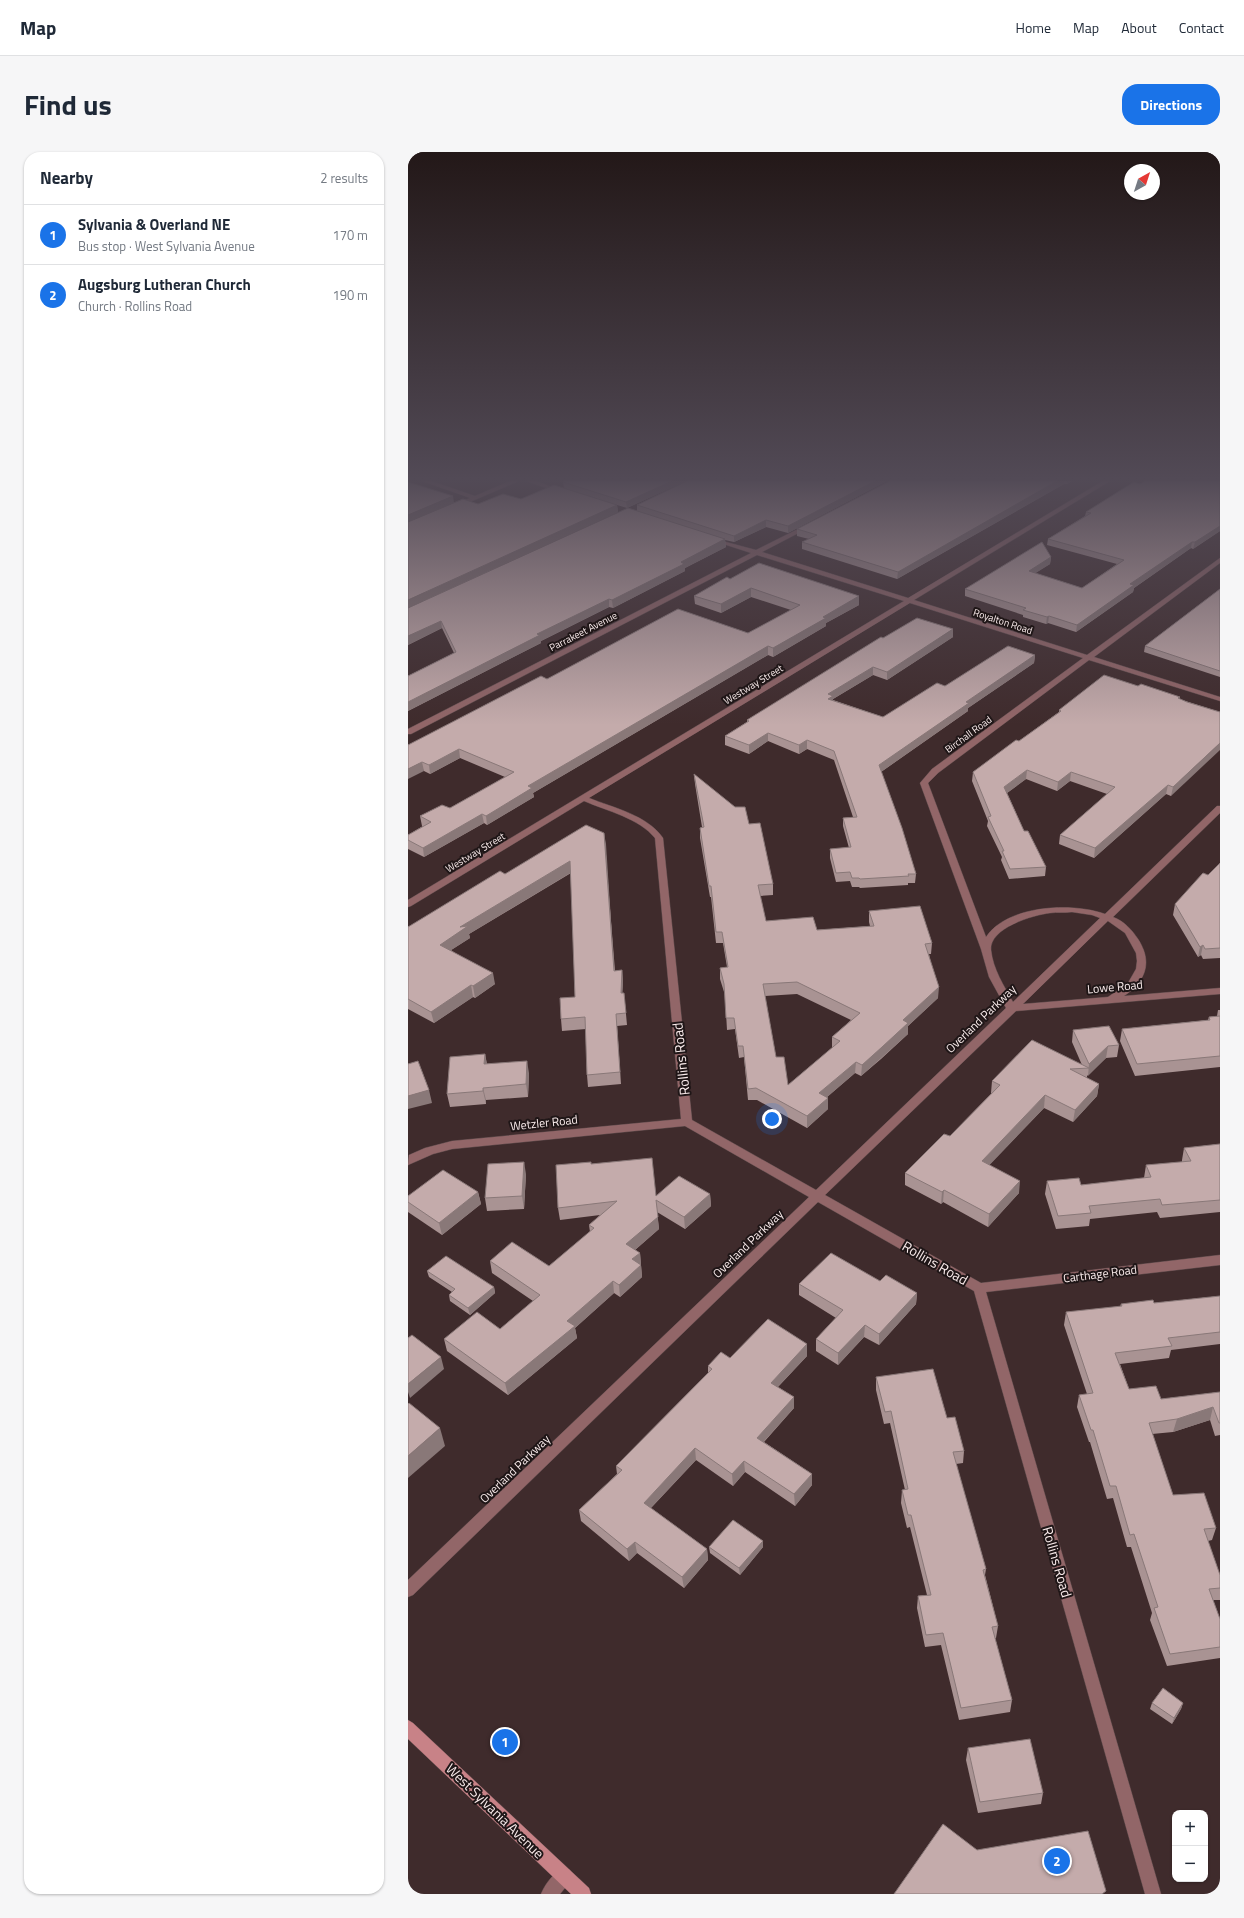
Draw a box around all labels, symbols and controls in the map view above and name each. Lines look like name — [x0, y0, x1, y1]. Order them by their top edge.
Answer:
text: Map — [20, 13, 56, 42]
text: Home — [1016, 17, 1051, 38]
text: Map — [1073, 17, 1099, 38]
text: About — [1121, 17, 1157, 38]
text: Contact — [1179, 17, 1224, 38]
text: Find us — [24, 83, 112, 126]
button: Directions — [1122, 84, 1220, 125]
north arrow — [1124, 164, 1160, 200]
text: Nearby — [40, 165, 93, 191]
text: 2 results — [320, 168, 368, 188]
text: Sylvania & Overland NE — [78, 213, 230, 236]
text: 1 — [49, 225, 57, 245]
text: 170 m — [332, 225, 368, 245]
text: Bus stop · West Sylvania Avenue — [78, 236, 255, 256]
text: Augsburg Lutheran Church — [78, 273, 251, 296]
text: 2 — [49, 285, 57, 305]
text: 190 m — [332, 285, 368, 305]
text: Church · Rollins Road — [78, 296, 192, 316]
street label: Royalton Road — [971, 605, 1034, 638]
street label: Parrakeet Avenue — [547, 608, 620, 655]
street label: Westway Street — [721, 660, 786, 708]
street label: Birchall Road — [942, 712, 995, 757]
street label: Westway Street — [443, 828, 508, 876]
street label: Lowe Road — [1086, 975, 1144, 998]
street label: Overland Parkway — [941, 980, 1020, 1057]
street label: Rollins Road — [666, 1022, 695, 1096]
your location — [762, 1109, 782, 1129]
street label: Wetzler Road — [509, 1110, 579, 1135]
street label: Overland Parkway — [708, 1205, 787, 1282]
street label: Rollins Road — [898, 1235, 972, 1290]
street label: Carthage Road — [1062, 1260, 1138, 1287]
street label: Overland Parkway — [475, 1430, 554, 1507]
street label: Rollins Road — [1037, 1524, 1078, 1600]
pin: 1 — [492, 1727, 518, 1757]
street label: West Sylvania Avenue — [442, 1758, 549, 1863]
map controls — [1172, 1810, 1208, 1882]
button: + — [1172, 1810, 1208, 1846]
pin: 2 — [1044, 1846, 1070, 1876]
button: − — [1172, 1846, 1208, 1882]

